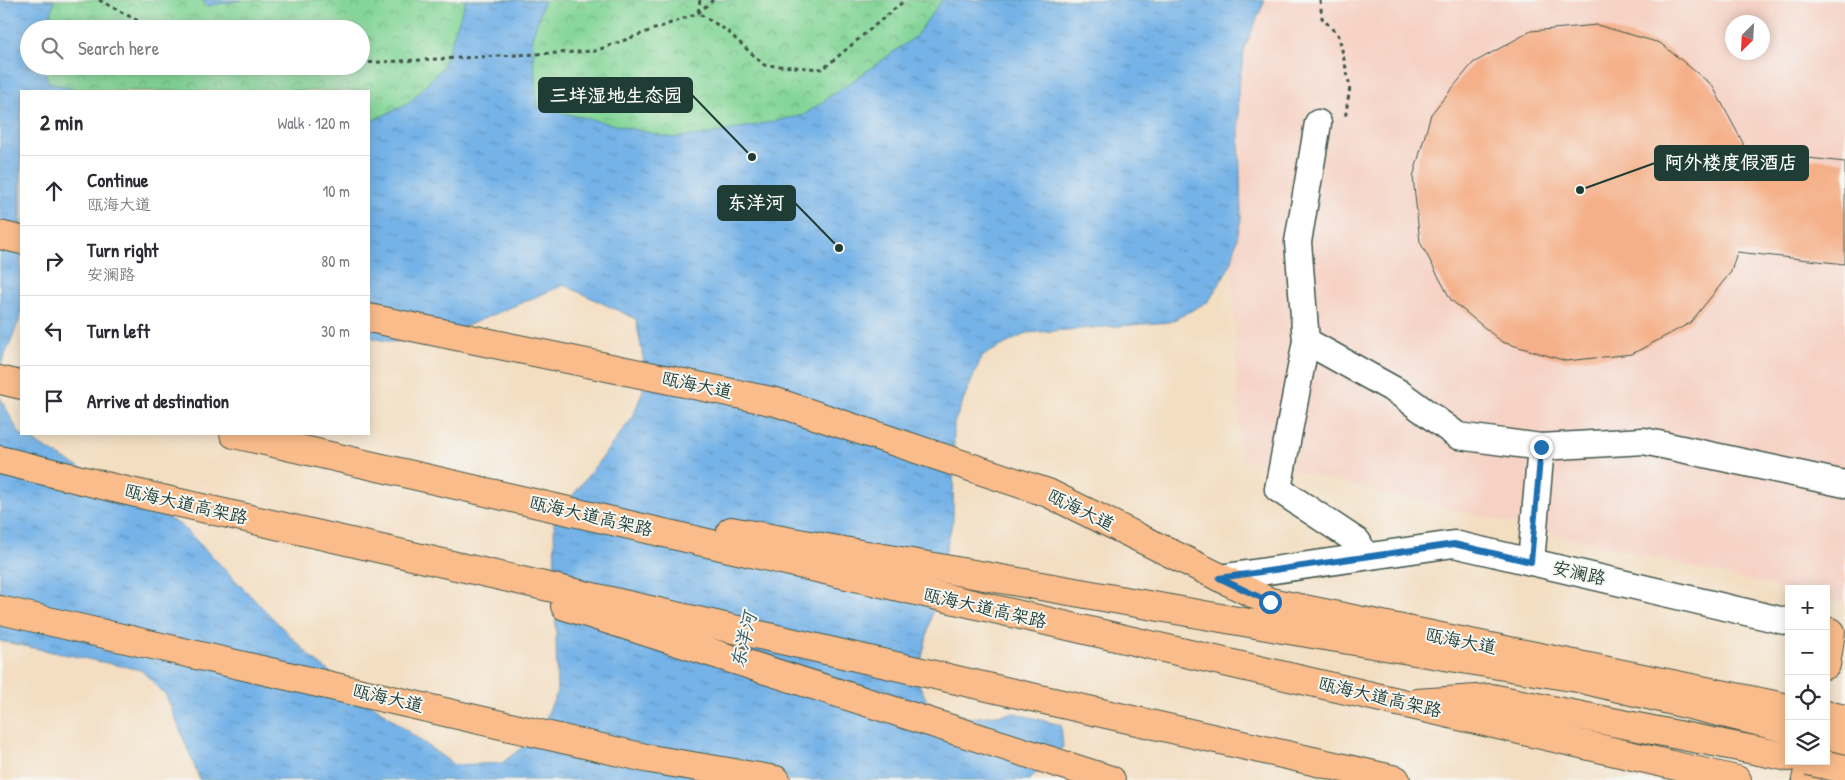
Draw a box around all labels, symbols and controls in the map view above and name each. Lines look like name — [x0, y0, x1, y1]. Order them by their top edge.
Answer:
north arrow — [1725, 15, 1770, 60]
search box — [20, 20, 370, 75]
icon: search — [38, 34, 66, 62]
text: Search here — [78, 35, 159, 61]
callout: 三垟湿地生态园 — [539, 78, 692, 112]
text: 三垟湿地生态园 — [549, 82, 683, 108]
text: 2 min — [40, 108, 83, 137]
text: Walk · 120 m — [277, 112, 350, 134]
callout: 阿外楼度假酒店 — [1655, 146, 1808, 180]
text: 阿外楼度假酒店 — [1664, 149, 1798, 175]
text: Continue — [87, 167, 148, 193]
icon: ahead — [40, 177, 68, 205]
text: 10 m — [322, 180, 350, 202]
callout: 东洋河 — [718, 186, 795, 220]
text: 东洋河 — [727, 189, 785, 215]
text: 瓯海大道 — [87, 193, 151, 215]
text: Turn right — [87, 237, 158, 263]
icon: right — [40, 247, 68, 275]
text: 80 m — [321, 250, 350, 272]
text: 安澜路 — [87, 263, 135, 285]
icon: left — [40, 317, 68, 345]
text: Turn left — [87, 318, 150, 344]
text: 30 m — [321, 320, 350, 342]
street label: 瓯海大道 — [659, 365, 735, 404]
icon: arrive — [40, 387, 68, 415]
text: Arrive at destination — [87, 388, 229, 414]
route end — [1530, 436, 1553, 459]
street label: 瓯海大道高架路 — [122, 477, 250, 530]
street label: 瓯海大道 — [1043, 483, 1119, 537]
street label: 瓯海大道高架路 — [527, 489, 655, 542]
street label: 安澜路 — [1550, 554, 1608, 591]
street label: 瓯海大道高架路 — [921, 581, 1049, 634]
map controls — [1785, 585, 1830, 765]
button: + — [1785, 585, 1830, 630]
route start — [1259, 591, 1282, 614]
water label: 东洋河 — [723, 606, 763, 671]
street label: 瓯海大道 — [1423, 621, 1499, 660]
button: − — [1785, 630, 1830, 675]
street label: 瓯海大道高架路 — [1316, 670, 1444, 723]
button: locate — [1785, 675, 1830, 720]
street label: 瓯海大道 — [350, 677, 426, 718]
button: layers — [1785, 720, 1830, 765]

